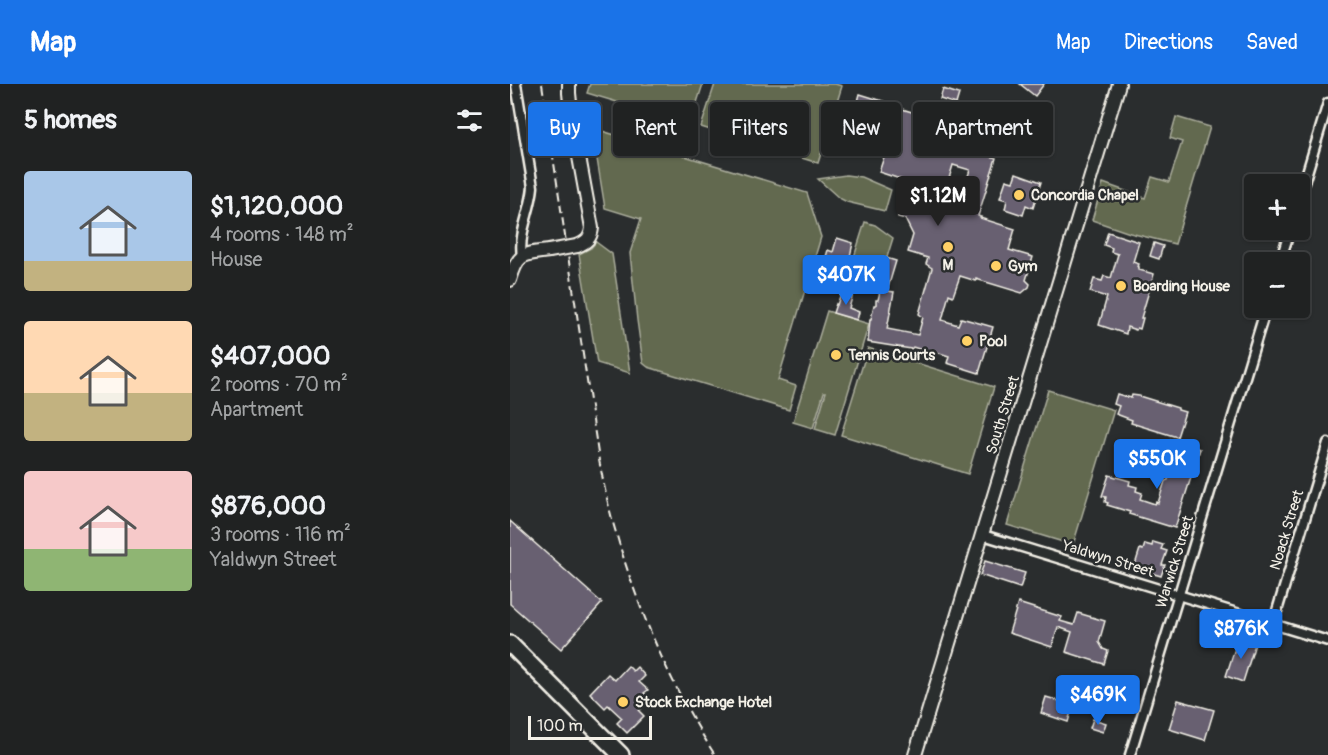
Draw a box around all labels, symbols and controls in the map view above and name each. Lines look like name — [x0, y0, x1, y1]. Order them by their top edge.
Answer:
text: Map — [30, 25, 76, 60]
text: Map — [1056, 29, 1091, 56]
text: Directions — [1124, 29, 1213, 56]
text: Saved — [1246, 29, 1298, 56]
chip: Buy — [528, 102, 601, 156]
chip: Rent — [613, 102, 698, 156]
chip: Filters — [710, 102, 809, 156]
chip: New — [821, 102, 901, 156]
chip: Apartment — [913, 102, 1053, 156]
text: 5 homes — [24, 104, 117, 136]
icon: filters — [453, 104, 486, 137]
map controls — [1244, 174, 1310, 318]
button: + — [1244, 174, 1310, 240]
pin: $1.12M — [889, 176, 987, 227]
text: $1.12M — [910, 183, 966, 208]
place label: Concordia Chapel — [1031, 186, 1139, 205]
marker: Concordia Chapel — [1012, 188, 1026, 202]
text: $1,120,000 — [210, 190, 343, 222]
icon: home — [72, 195, 144, 267]
text: 4 rooms · 148 m² — [210, 222, 354, 247]
marker: M — [941, 240, 955, 254]
text: House — [210, 247, 262, 272]
button: − — [1244, 252, 1310, 318]
pin: $407K — [804, 255, 888, 306]
place label: M — [943, 256, 954, 275]
place label: Gym — [1008, 257, 1038, 276]
marker: Gym — [989, 259, 1003, 273]
text: $407K — [817, 262, 875, 287]
place label: Boarding House — [1133, 277, 1231, 296]
marker: Boarding House — [1114, 279, 1128, 293]
place label: Pool — [979, 332, 1007, 351]
marker: Pool — [960, 334, 974, 348]
text: $407,000 — [210, 340, 331, 372]
icon: home — [72, 345, 144, 417]
place label: Tennis Courts — [847, 346, 935, 365]
marker: Tennis Courts — [829, 348, 843, 362]
text: 2 rooms · 70 m² — [210, 372, 348, 397]
street label: South Street — [982, 372, 1024, 457]
text: Apartment — [210, 397, 303, 422]
pin: $550K — [1115, 439, 1199, 490]
text: $550K — [1128, 446, 1186, 471]
street label: Noack Street — [1266, 487, 1308, 572]
text: $876,000 — [210, 490, 326, 522]
icon: home — [72, 495, 144, 567]
street label: Warwick Street — [1152, 513, 1198, 611]
text: 3 rooms · 116 m² — [210, 522, 351, 547]
street label: Yaldwyn Street — [1059, 536, 1157, 582]
text: Yaldwyn Street — [210, 547, 337, 572]
pin: $876K — [1199, 609, 1283, 660]
text: $876K — [1213, 616, 1269, 641]
pin: $469K — [1056, 675, 1140, 726]
text: $469K — [1070, 682, 1126, 707]
place label: Stock Exchange Hotel — [635, 693, 772, 712]
marker: Stock Exchange Hotel — [616, 695, 630, 709]
scale bar — [528, 713, 652, 740]
text: 100 m — [537, 716, 583, 736]

